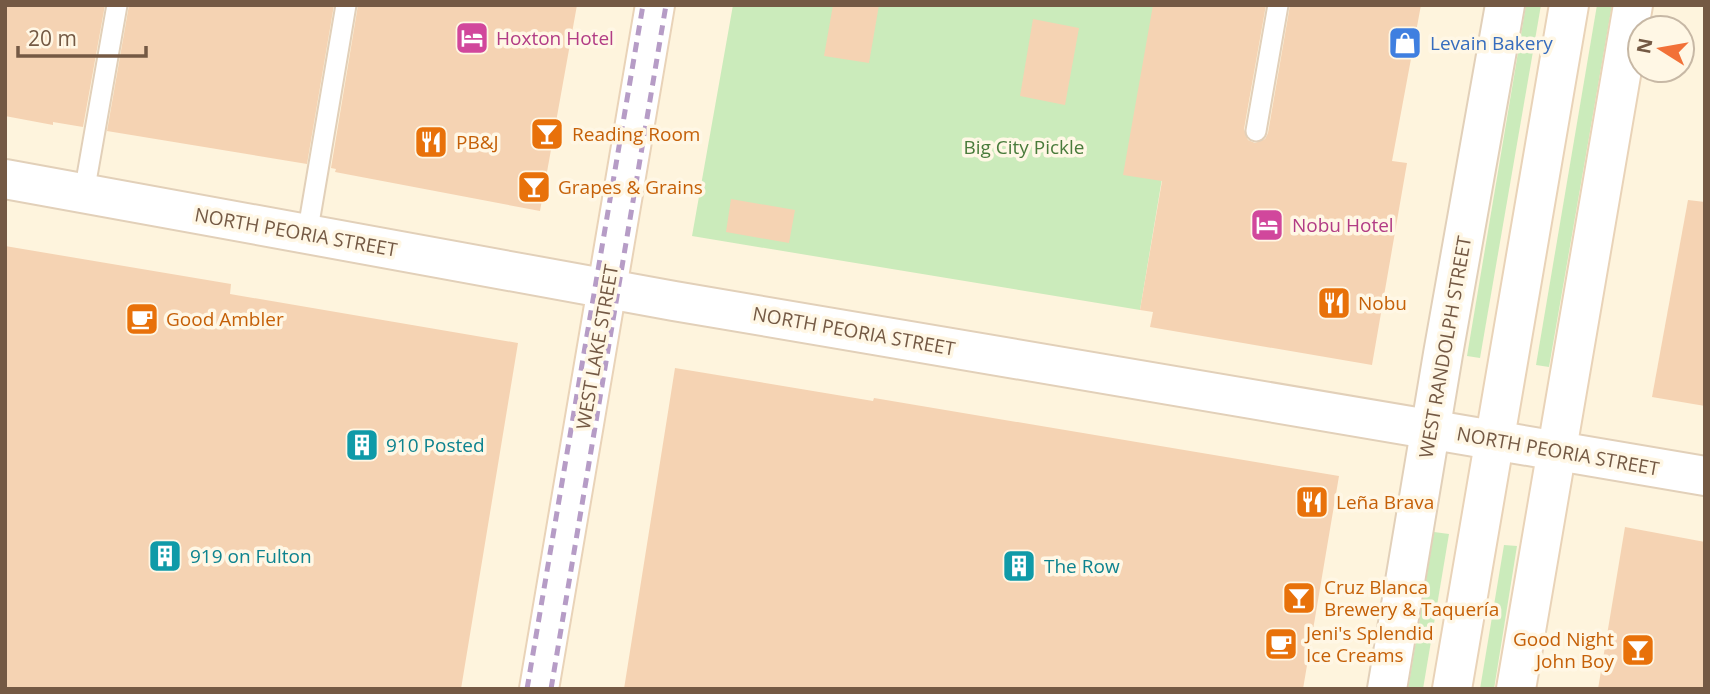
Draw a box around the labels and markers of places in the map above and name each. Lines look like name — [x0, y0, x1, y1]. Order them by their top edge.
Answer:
hotel icon: Hoxton Hotel — [453, 19, 491, 57]
shop icon: Levain Bakery — [1386, 24, 1424, 62]
place label: Hoxton Hotel — [496, 25, 614, 51]
place label: Levain Bakery — [1430, 30, 1553, 56]
bar icon: Reading Room — [528, 115, 566, 153]
place label: Reading Room — [572, 121, 700, 147]
restaurant icon: PB&J — [412, 123, 450, 161]
place label: PB&J — [456, 129, 499, 155]
bar icon: Grapes & Grains — [515, 168, 553, 206]
place label: Grapes & Grains — [558, 174, 703, 200]
hotel icon: Nobu Hotel — [1248, 206, 1286, 244]
place label: Nobu Hotel — [1292, 212, 1394, 238]
restaurant icon: Nobu — [1315, 284, 1353, 322]
place label: Nobu — [1358, 290, 1407, 316]
cafe icon: Good Ambler — [123, 300, 161, 338]
place label: Good Ambler — [166, 306, 284, 332]
building icon: 910 Posted — [343, 426, 381, 464]
place label: 910 Posted — [386, 432, 485, 458]
restaurant icon: Leña Brava — [1293, 483, 1331, 521]
place label: Leña Brava — [1336, 489, 1434, 515]
building icon: 919 on Fulton — [146, 537, 184, 575]
place label: 919 on Fulton — [190, 543, 312, 569]
building icon: The Row — [1000, 547, 1038, 585]
place label: The Row — [1044, 553, 1120, 579]
place label: Cruz Blanca Brewery & Taquería — [1324, 574, 1499, 622]
bar icon: Cruz Blanca Brewery & Taquería — [1280, 579, 1318, 617]
place label: Jeni's Splendid Ice Creams — [1304, 620, 1434, 668]
cafe icon: Jeni's Splendid Ice Creams — [1262, 625, 1300, 663]
place label: Good Night John Boy — [1513, 626, 1614, 674]
bar icon: Good Night John Boy — [1619, 631, 1657, 669]

